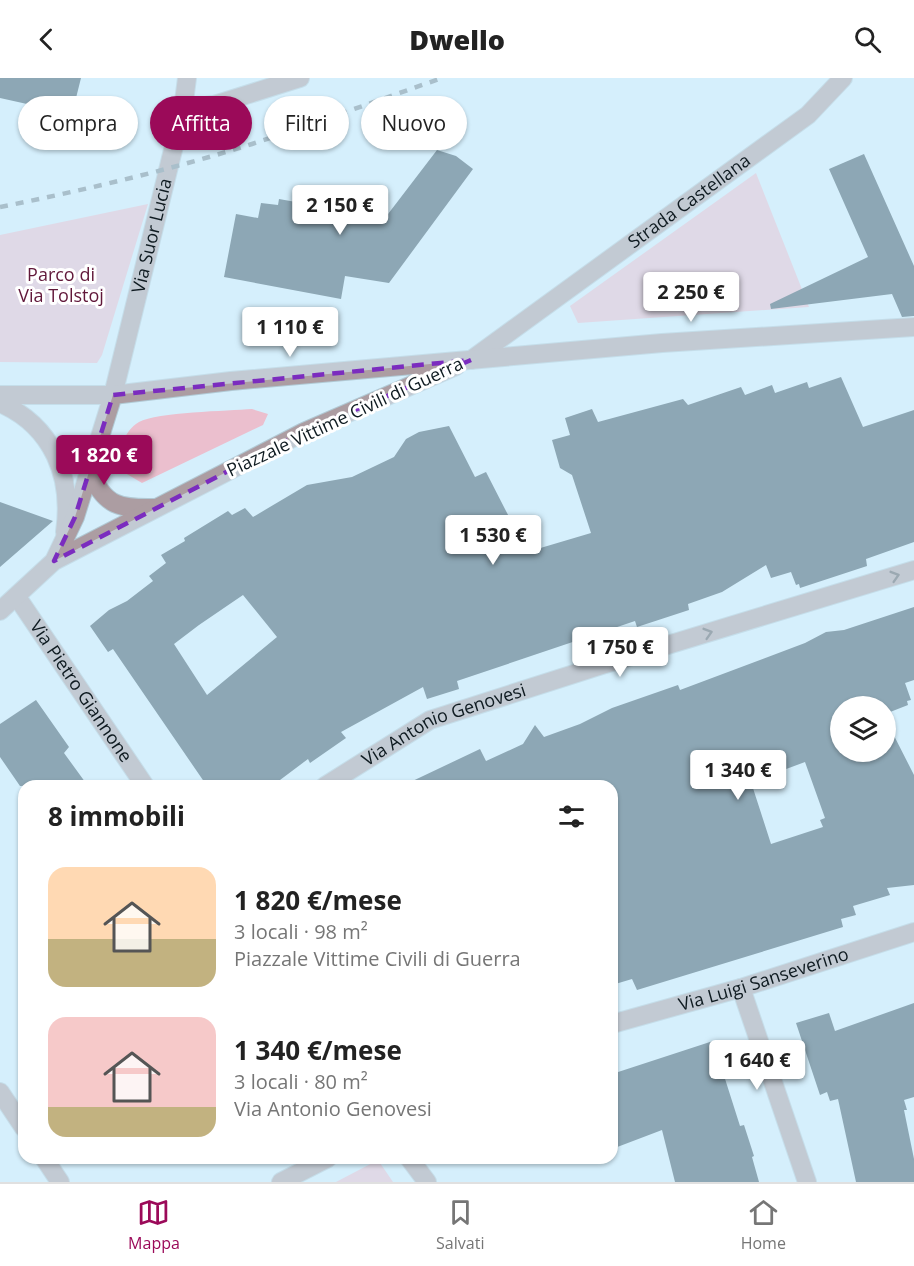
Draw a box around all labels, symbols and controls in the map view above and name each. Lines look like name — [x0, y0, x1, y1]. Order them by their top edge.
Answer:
text: Dwello — [409, 21, 505, 58]
icon: back — [30, 23, 63, 56]
icon: search — [851, 23, 884, 56]
chip: Compra — [18, 96, 138, 150]
chip: Affitta — [150, 96, 252, 150]
chip: Filtri — [264, 96, 349, 150]
chip: Nuovo — [361, 96, 467, 150]
street label: Strada Castellana — [623, 148, 755, 253]
street label: Via Suor Lucia — [125, 176, 177, 295]
pin: 2 150 € — [285, 185, 395, 236]
text: 2 150 € — [306, 191, 374, 218]
park label: Parco di Via Tolstoj — [18, 262, 104, 307]
pin: 2 250 € — [636, 272, 746, 323]
text: 2 250 € — [657, 278, 725, 305]
pin: 1 110 € — [235, 307, 345, 358]
text: 1 110 € — [256, 313, 324, 340]
street label: Piazzale Vittime Civili di Guerra — [223, 351, 467, 481]
pin: 1 820 € — [49, 435, 159, 486]
text: 1 820 € — [70, 441, 138, 468]
pin: 1 530 € — [438, 515, 548, 566]
text: 1 530 € — [459, 521, 527, 548]
one-way arrow — [889, 571, 900, 583]
street label: Via Pietro Giannone — [25, 615, 138, 766]
pin: 1 750 € — [565, 627, 675, 678]
one-way arrow — [702, 628, 713, 640]
text: 1 750 € — [586, 633, 654, 660]
street label: Via Antonio Genovesi — [357, 677, 529, 771]
map controls — [830, 696, 896, 762]
button: layers — [830, 696, 896, 762]
pin: 1 340 € — [683, 750, 793, 801]
text: 1 340 € — [704, 756, 772, 783]
text: 8 immobili — [48, 798, 185, 834]
icon: filters — [555, 800, 588, 833]
text: 1 820 €/mese — [234, 882, 402, 918]
icon: home — [96, 891, 168, 963]
text: 3 locali · 98 m² — [234, 918, 368, 945]
street label: Via Luigi Sanseverino — [676, 941, 851, 1016]
text: Piazzale Vittime Civili di Guerra — [234, 945, 521, 972]
text: 1 340 €/mese — [234, 1032, 402, 1068]
pin: 1 640 € — [702, 1040, 812, 1091]
icon: home — [96, 1041, 168, 1113]
text: 1 640 € — [723, 1046, 791, 1073]
text: 3 locali · 80 m² — [234, 1068, 368, 1095]
text: Via Antonio Genovesi — [234, 1095, 432, 1122]
tab: Mappa — [128, 1196, 180, 1254]
tab: Salvati — [436, 1196, 484, 1254]
tab: Home — [741, 1196, 786, 1254]

